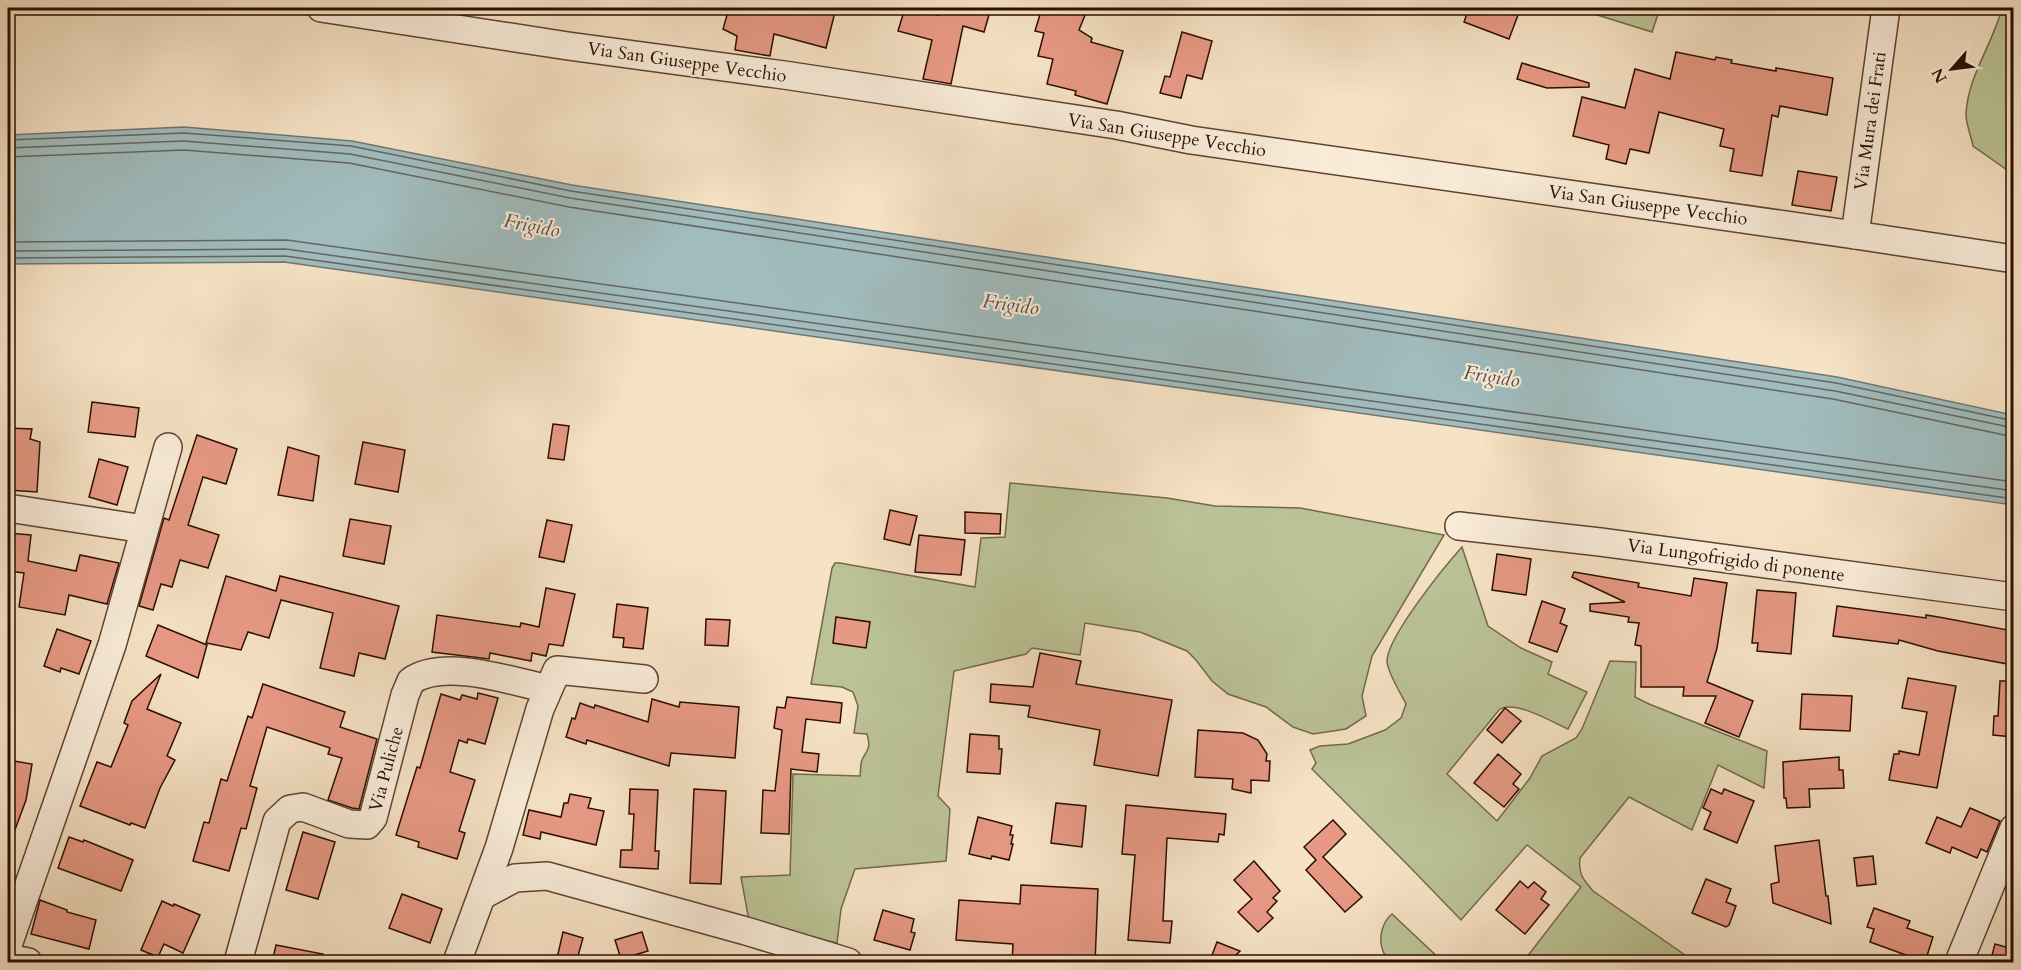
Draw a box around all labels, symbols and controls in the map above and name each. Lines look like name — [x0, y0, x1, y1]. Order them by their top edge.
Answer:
street label: Via San Giuseppe Vecchio — [586, 36, 788, 89]
north arrow — [1922, 39, 1982, 99]
street label: Via Mura dei Frati — [1848, 50, 1893, 192]
text: N — [1927, 64, 1953, 87]
street label: Via San Giuseppe Vecchio — [1066, 107, 1268, 164]
street label: Via San Giuseppe Vecchio — [1547, 179, 1749, 232]
water label: Frigido — [502, 207, 562, 244]
water label: Frigido — [981, 287, 1041, 322]
water label: Frigido — [1462, 359, 1522, 394]
street label: Via Lungofrigido di ponente — [1626, 533, 1846, 588]
street label: Via Puliche — [363, 724, 410, 815]

